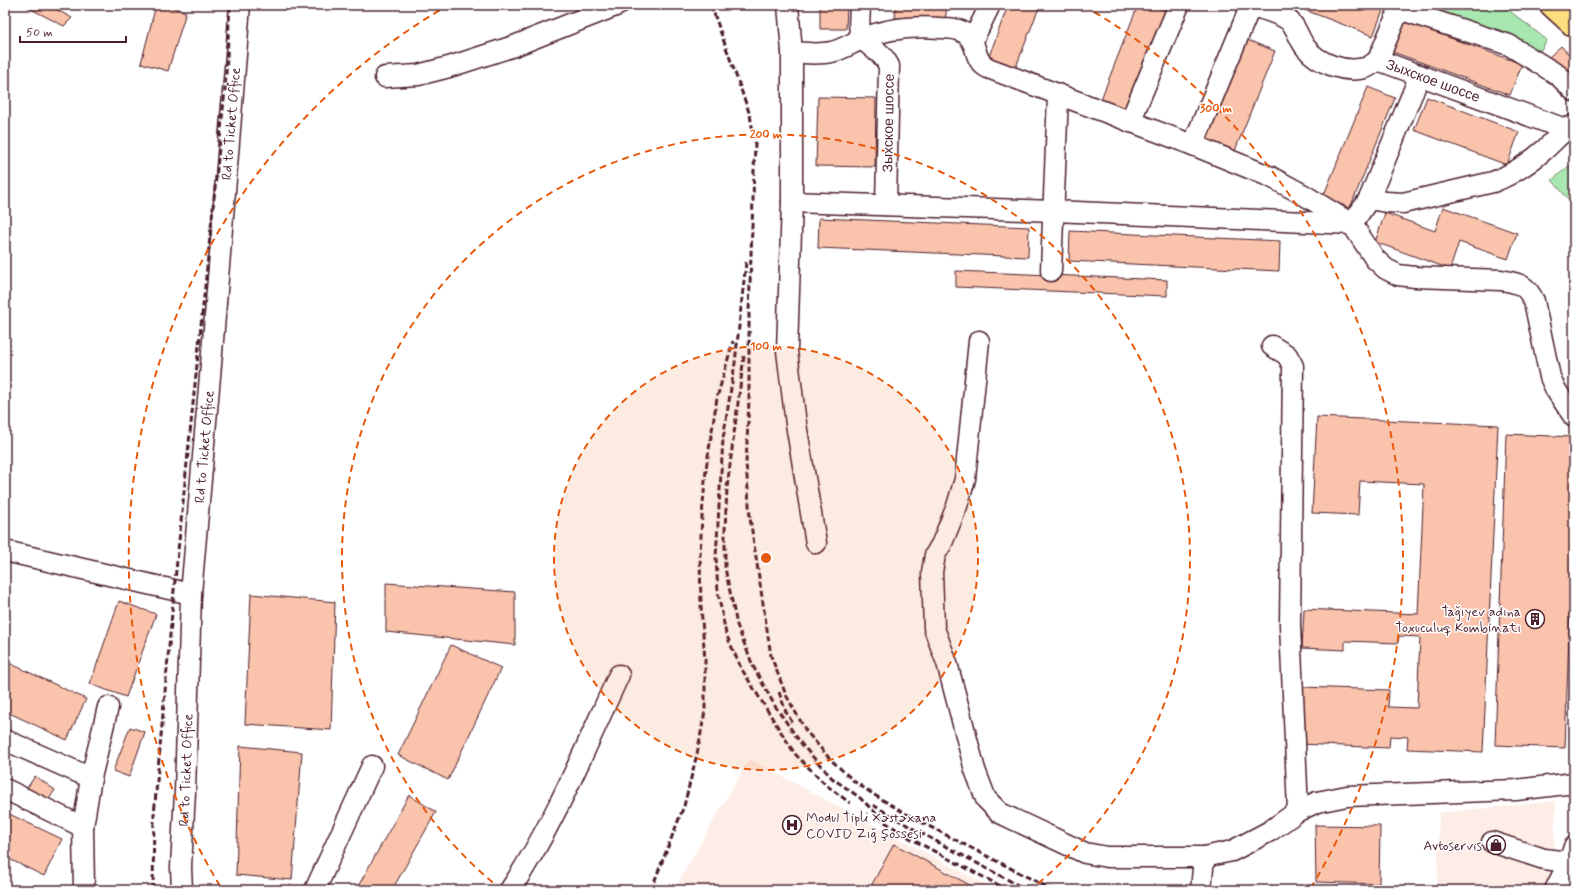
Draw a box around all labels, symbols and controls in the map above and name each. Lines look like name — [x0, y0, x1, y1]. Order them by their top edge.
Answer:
scale bar — [20, 18, 126, 44]
text: 50 m — [26, 25, 53, 41]
street label: Зыхское шоссе — [1383, 56, 1483, 107]
street label: Rd to Ticket Office — [218, 67, 245, 181]
street label: Зыхское шоссе — [879, 73, 899, 173]
text: 300 m — [1200, 101, 1233, 117]
text: 200 m — [750, 127, 783, 143]
text: 100 m — [750, 339, 783, 355]
street label: Rd to Ticket Office — [191, 390, 219, 504]
centre of rings — [759, 551, 773, 565]
place label: Tağıyev adına Toxuculuq Kombinatı — [1395, 603, 1521, 637]
building icon: Tağıyev adına Toxuculuq Kombinatı — [1524, 608, 1546, 630]
street label: Rd to Ticket Office — [175, 713, 197, 827]
place label: Modul Tipli Xəstəxana COVID Zığ şossesi — [806, 809, 936, 843]
hospital icon: Modul Tipli Xəstəxana COVID Zığ şossesi — [781, 814, 803, 836]
shop icon: Avtoservis — [1485, 834, 1507, 856]
place label: Avtoservis — [1423, 837, 1482, 855]

